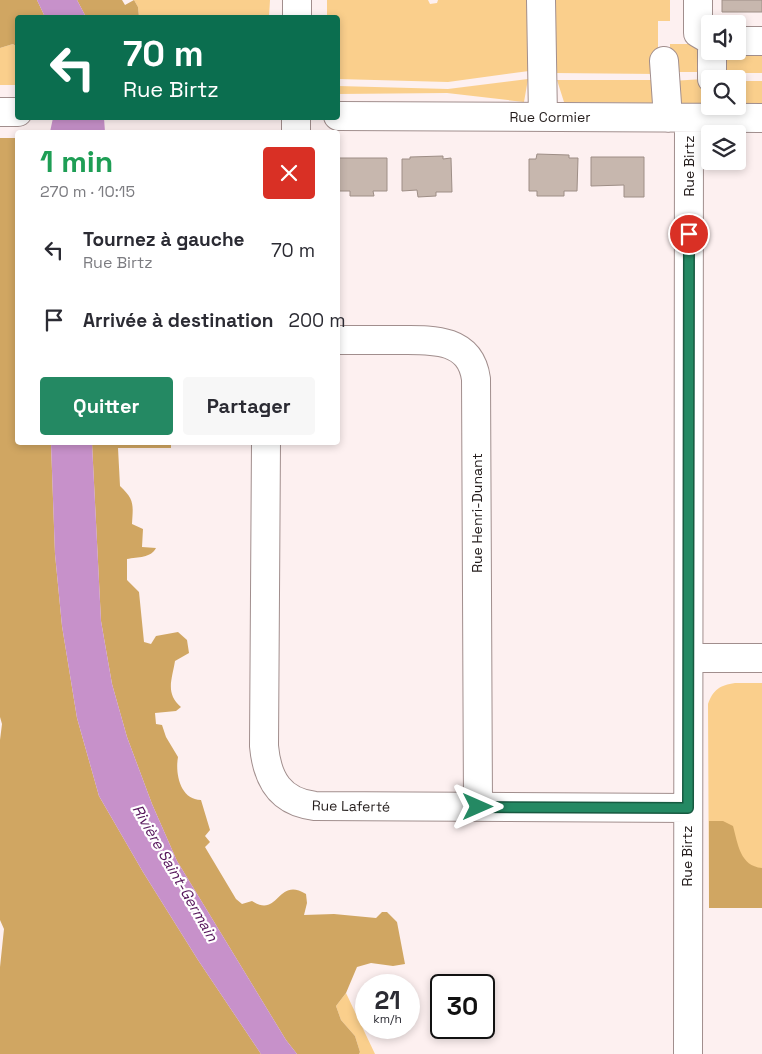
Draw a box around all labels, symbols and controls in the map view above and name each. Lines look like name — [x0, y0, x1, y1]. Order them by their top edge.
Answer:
map controls — [701, 15, 746, 170]
button: sound — [701, 15, 746, 60]
text: 70 m — [123, 32, 204, 76]
icon: left — [40, 35, 105, 100]
button: search — [701, 70, 746, 115]
text: Rue Birtz — [123, 75, 219, 103]
street label: Rue Cormier — [509, 108, 591, 126]
button: layers — [701, 125, 746, 170]
street label: Rue Birtz — [680, 136, 698, 196]
text: 1 min — [40, 142, 113, 181]
button: close — [263, 147, 315, 199]
text: 270 m · 10:15 — [40, 181, 135, 202]
pin — [668, 213, 710, 255]
icon: arrive — [675, 220, 703, 248]
text: Tournez à gauche — [83, 227, 245, 252]
icon: left — [40, 236, 68, 264]
text: 70 m — [271, 238, 315, 263]
text: Rue Birtz — [83, 252, 153, 273]
icon: arrive — [40, 306, 68, 334]
text: Arrivée à destination — [83, 308, 273, 333]
text: 200 m — [288, 308, 346, 333]
button: Quitter — [40, 377, 173, 435]
button: Partager — [183, 377, 315, 435]
street label: Rue Henri-Dunant — [468, 453, 486, 573]
position arrow — [451, 780, 503, 832]
street label: Rue Laferté — [312, 796, 390, 816]
water label: Rivière Saint-Germain — [129, 801, 223, 945]
street label: Rue Birtz — [678, 826, 696, 886]
speed limit sign: 30 — [430, 974, 495, 1039]
text: 21 — [374, 984, 401, 1016]
text: km/h — [373, 1011, 402, 1027]

